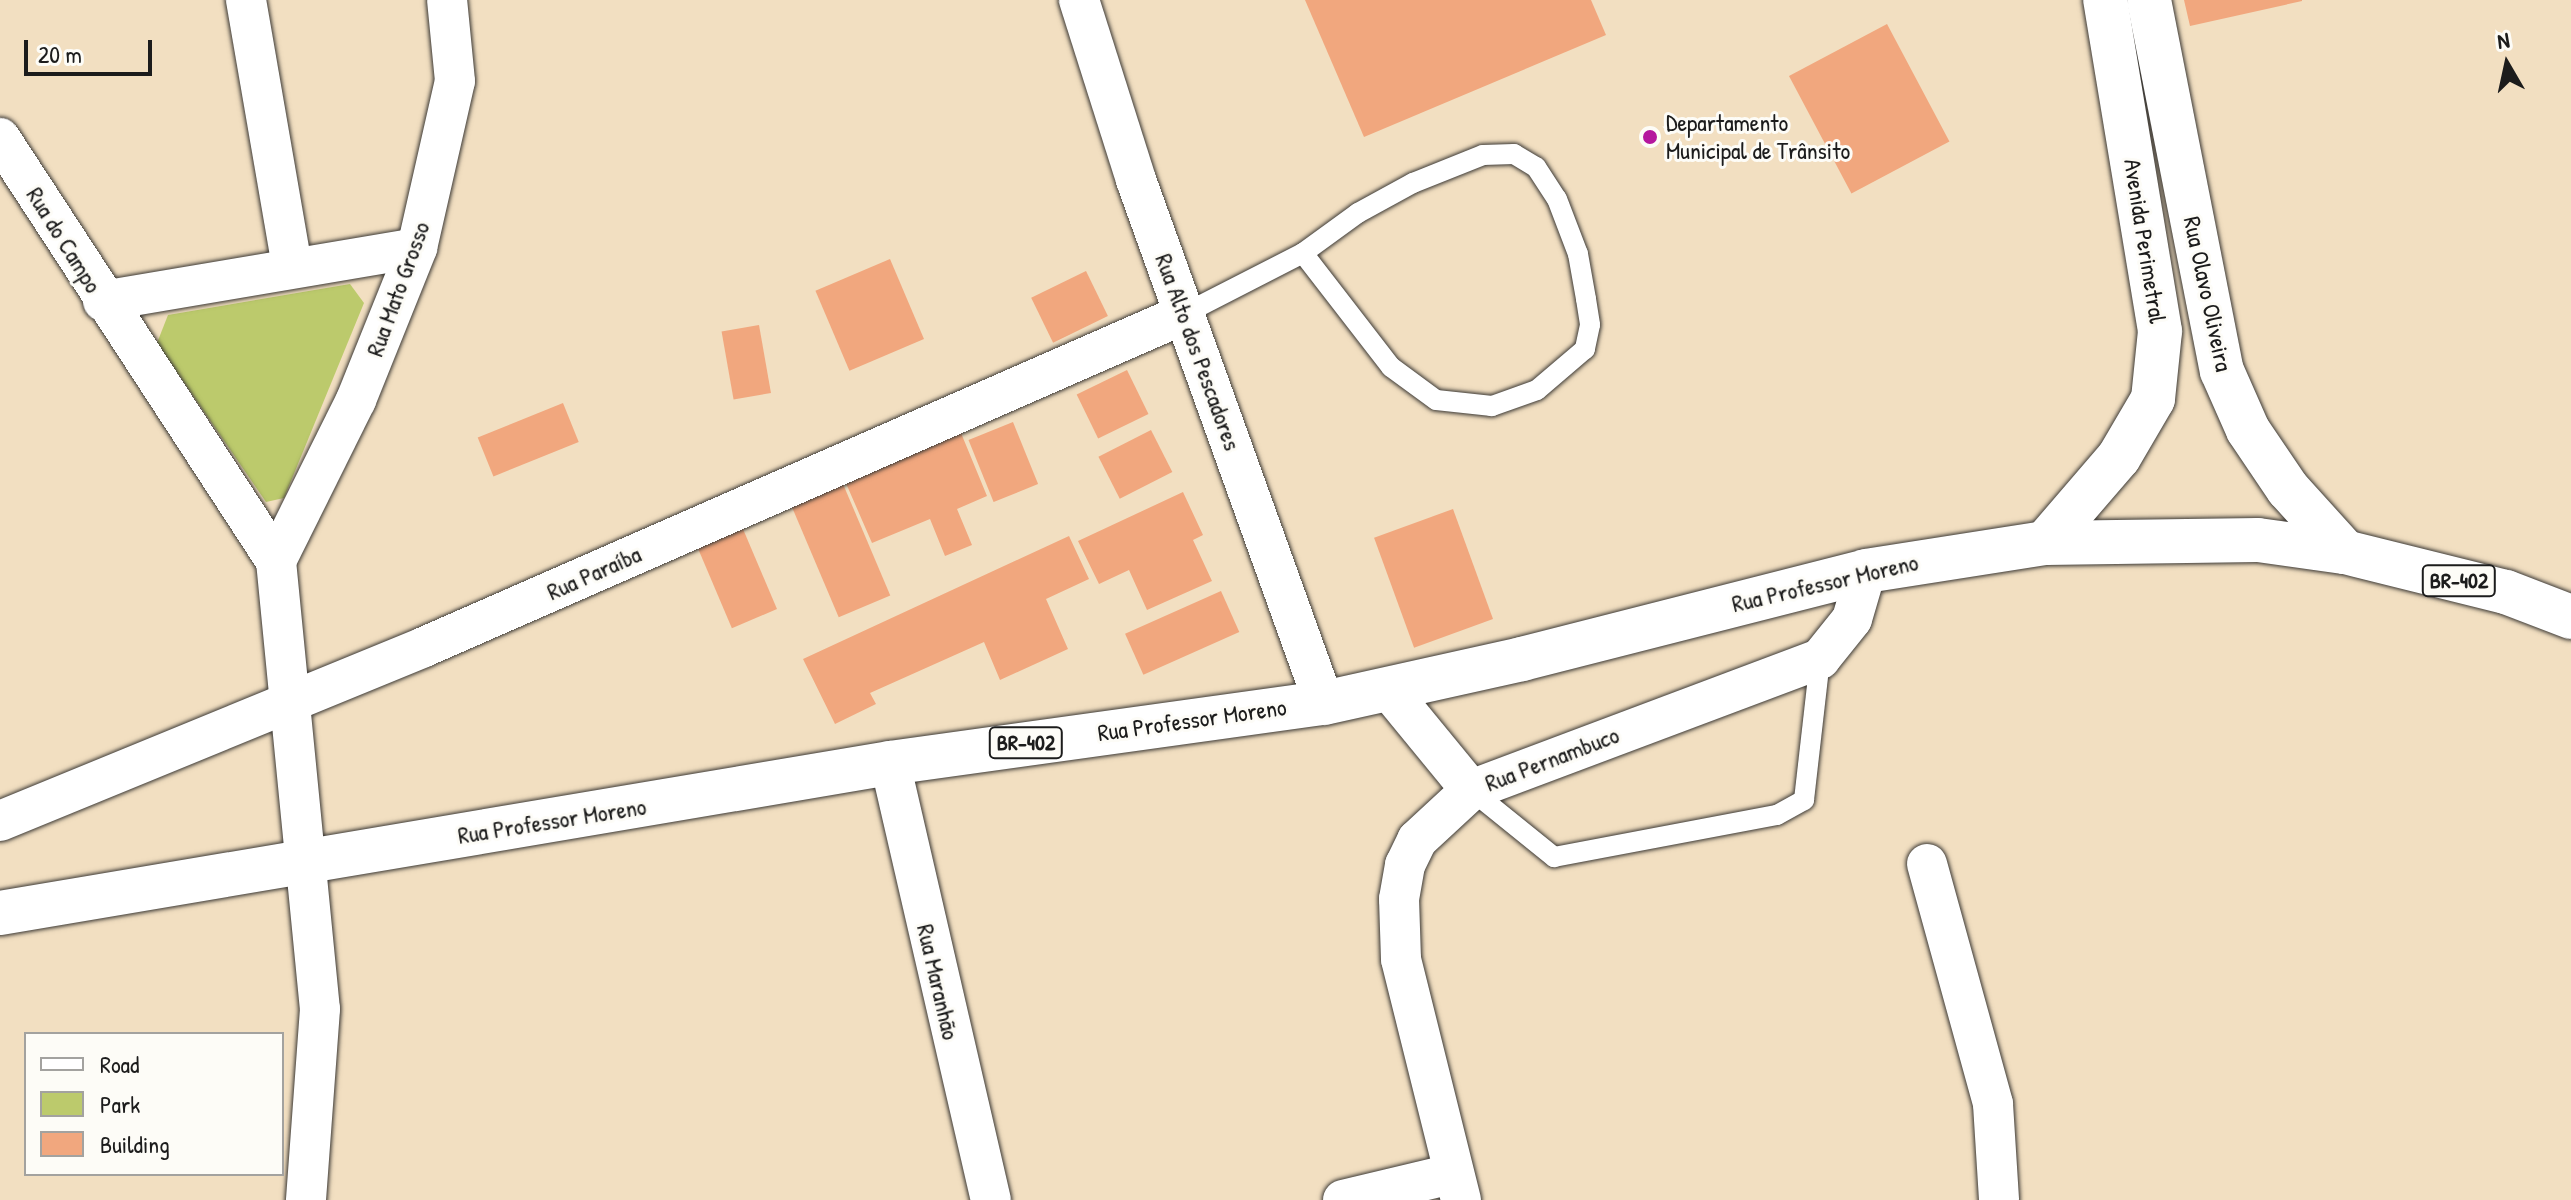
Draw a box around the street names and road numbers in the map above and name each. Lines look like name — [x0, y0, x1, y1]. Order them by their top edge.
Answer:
street label: Avenida Perimetral — [2118, 157, 2172, 325]
street label: Rua do Campo — [20, 182, 108, 298]
street label: Rua Olavo Oliveira — [2178, 214, 2238, 374]
street label: Rua Mato Grosso — [360, 218, 436, 360]
street label: Rua Alto dos Pescadores — [1149, 250, 1247, 454]
street label: Rua Paraíba — [543, 540, 645, 606]
street label: Rua Professor Moreno — [1729, 548, 1921, 618]
road number: BR-402 — [2421, 563, 2497, 599]
street label: Rua Professor Moreno — [1096, 693, 1288, 747]
street label: Rua Pernambuco — [1481, 720, 1623, 798]
road number: BR-402 — [988, 725, 1064, 761]
street label: Rua Professor Moreno — [456, 792, 648, 850]
street label: Rua Maranhão — [911, 921, 965, 1043]

